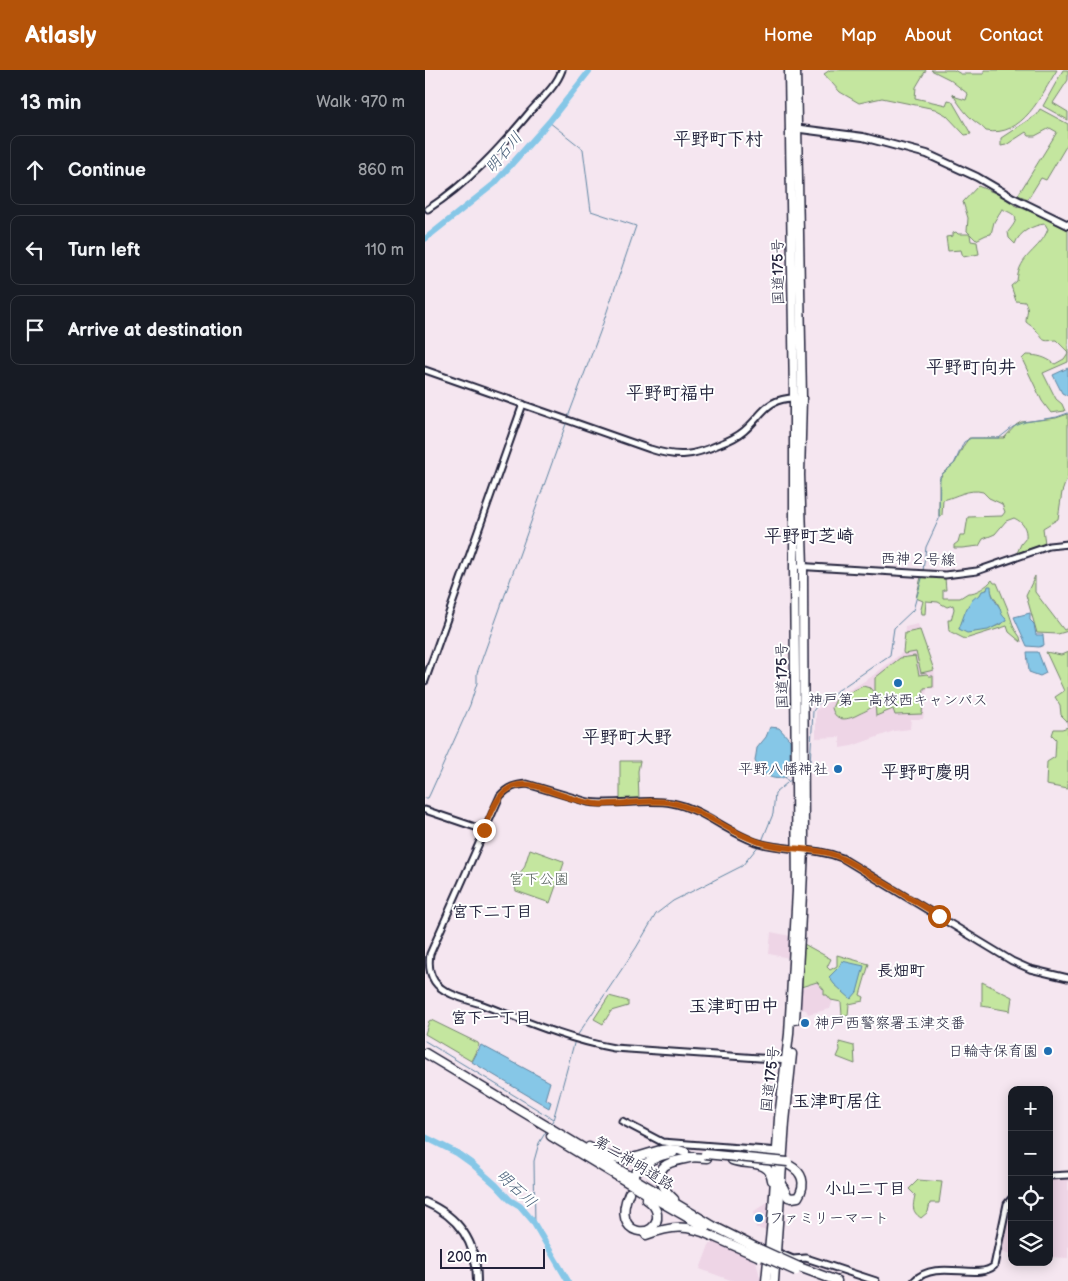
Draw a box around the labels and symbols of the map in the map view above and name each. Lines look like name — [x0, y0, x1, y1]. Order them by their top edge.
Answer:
water label: 明石川 — [481, 128, 527, 177]
district label: 平野町下村 — [673, 129, 763, 150]
street label: 国道175号 — [768, 238, 789, 306]
district label: 平野町向井 — [926, 357, 1016, 378]
district label: 平野町福中 — [626, 383, 716, 404]
district label: 平野町芝崎 — [764, 526, 854, 547]
street label: 西神２号線 — [880, 549, 956, 570]
street label: 国道175号 — [772, 642, 793, 710]
marker: 神戸第一高校西キャンパス — [892, 677, 904, 689]
place label: 神戸第一高校西キャンパス — [808, 691, 988, 710]
district label: 平野町大野 — [582, 727, 672, 748]
place label: 平野八幡神社 — [738, 760, 828, 779]
district label: 平野町慶明 — [881, 762, 971, 783]
marker: 平野八幡神社 — [832, 763, 844, 775]
route end — [473, 819, 496, 842]
park label: 宮下公園 — [509, 870, 569, 889]
district label: 宮下二丁目 — [452, 903, 532, 922]
route start — [928, 905, 951, 928]
district label: 長畑町 — [877, 962, 925, 981]
district label: 玉津町田中 — [689, 996, 779, 1017]
district label: 宮下一丁目 — [451, 1009, 531, 1028]
place label: 神戸西警察署玉津交番 — [815, 1014, 965, 1033]
marker: 神戸西警察署玉津交番 — [799, 1017, 811, 1029]
place label: 日輪寺保育園 — [948, 1042, 1038, 1061]
street label: 国道175号 — [757, 1045, 784, 1113]
marker: 日輪寺保育園 — [1042, 1045, 1054, 1057]
district label: 玉津町居住 — [792, 1091, 882, 1112]
street label: 第二神明道路 — [590, 1132, 677, 1195]
water label: 明石川 — [492, 1166, 540, 1212]
district label: 小山二丁目 — [825, 1180, 905, 1199]
place label: ファミリーマート — [769, 1209, 889, 1228]
marker: ファミリーマート — [753, 1212, 765, 1224]
scale bar — [440, 1246, 545, 1269]

